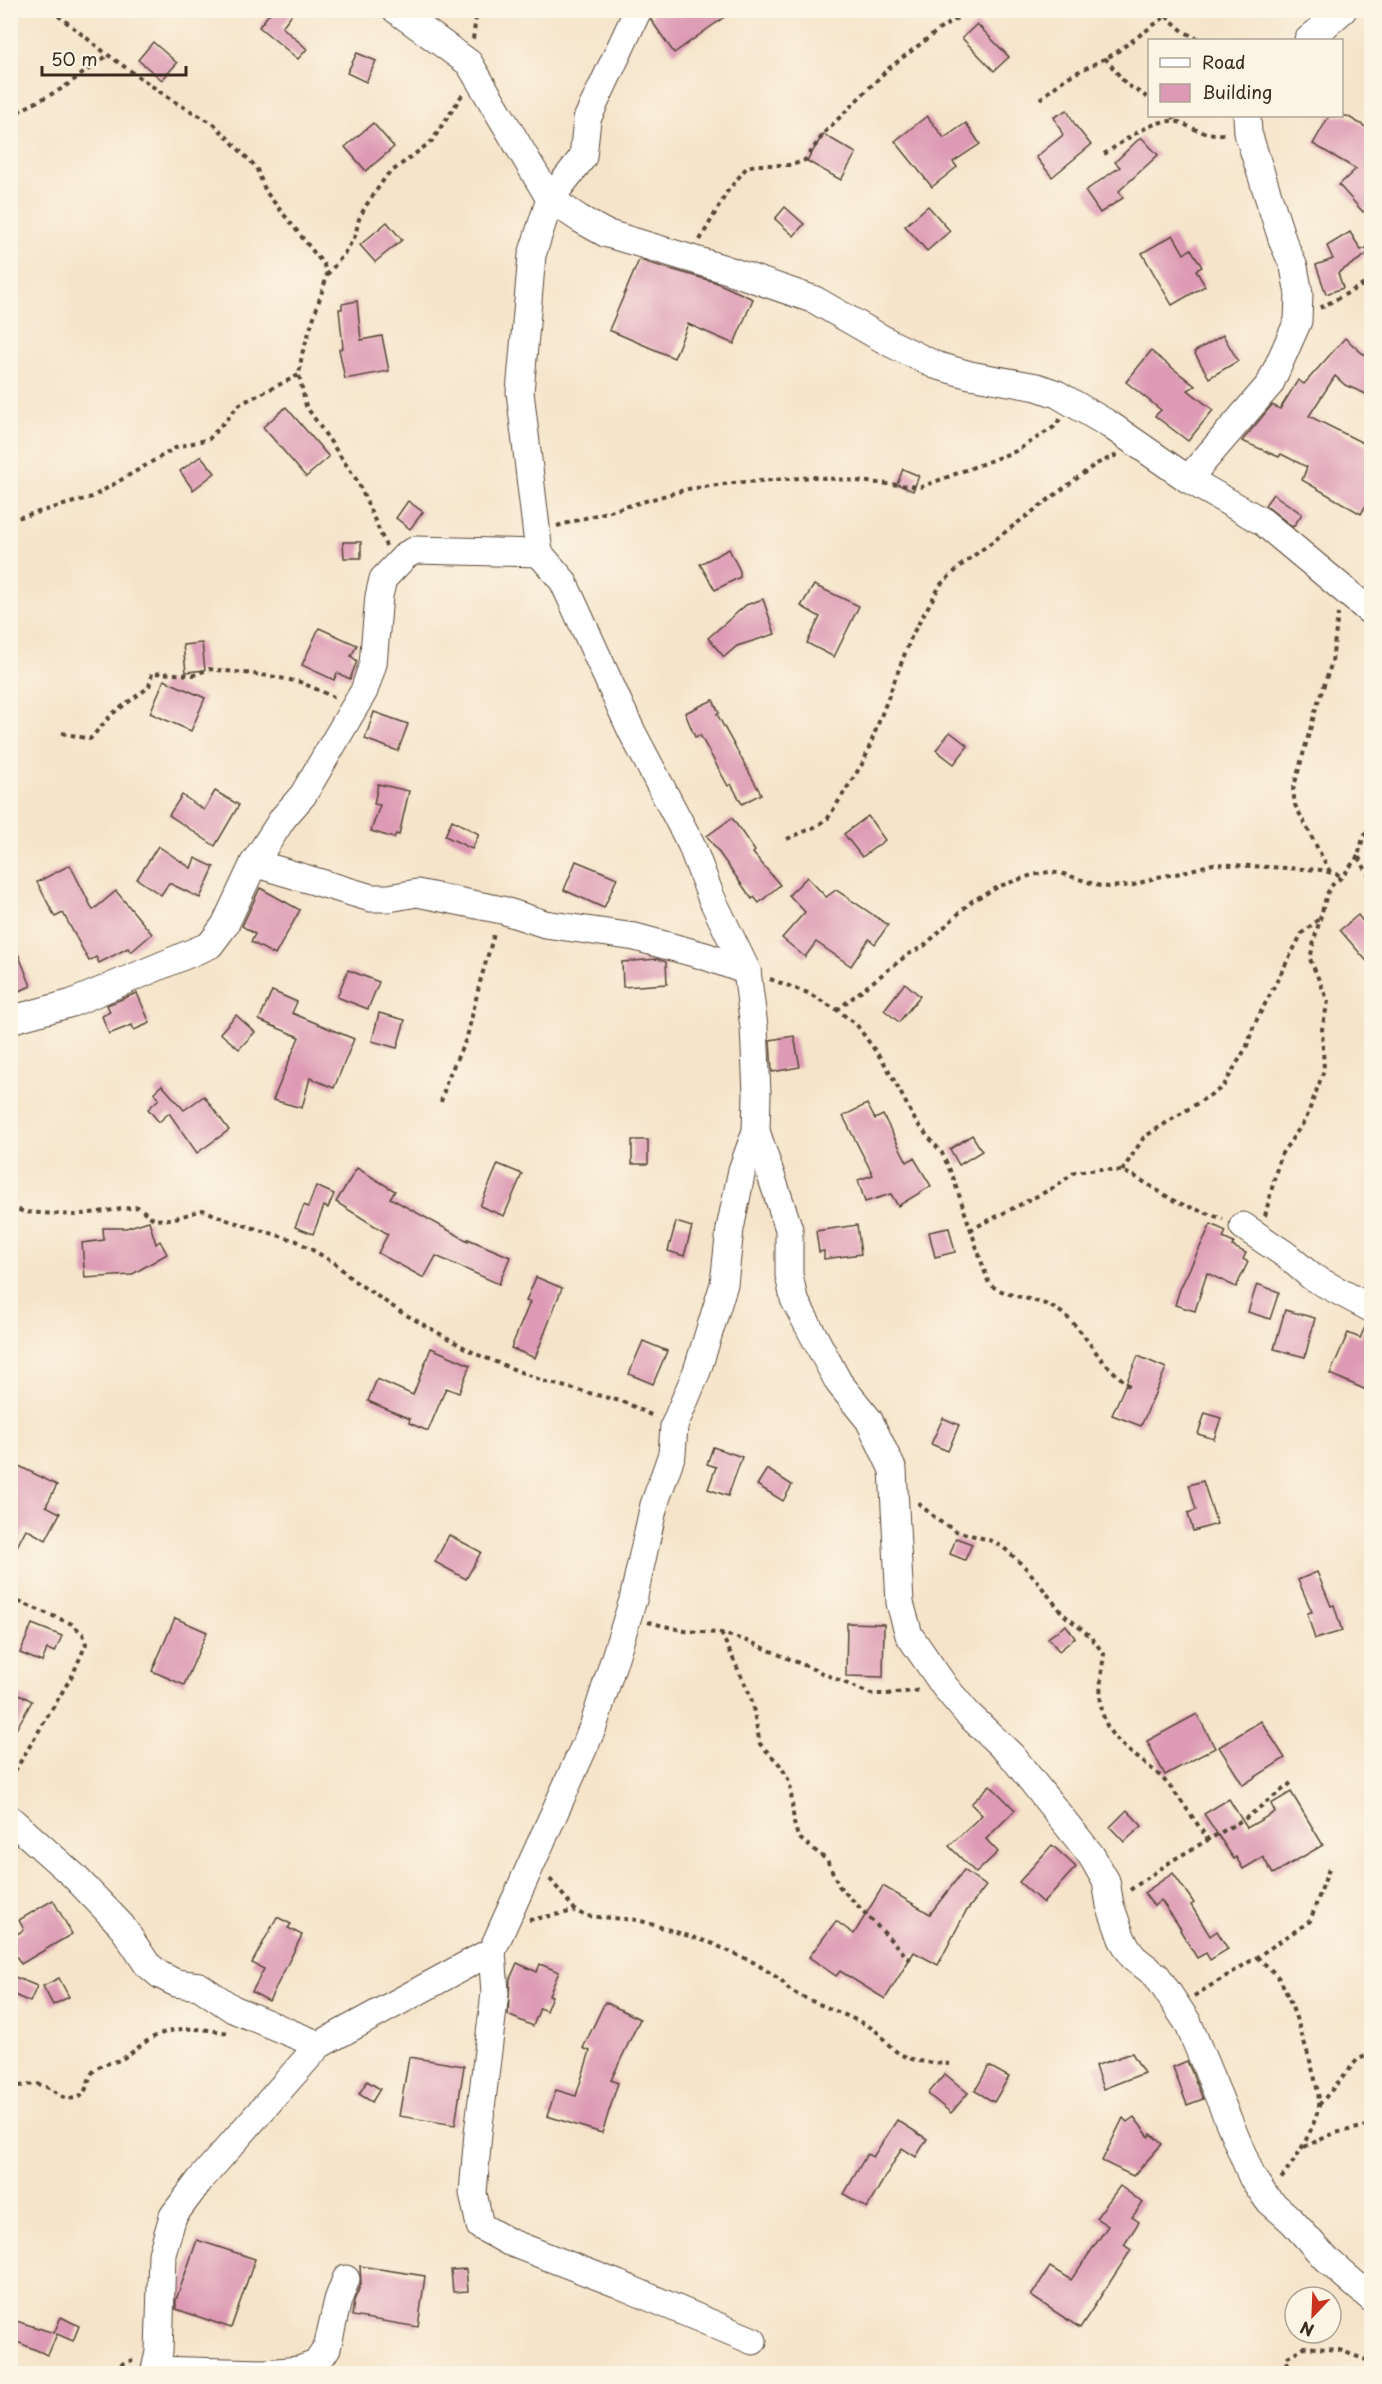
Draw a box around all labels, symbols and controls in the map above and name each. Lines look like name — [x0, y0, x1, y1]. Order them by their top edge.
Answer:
scale bar — [42, 39, 186, 77]
legend — [1148, 39, 1343, 117]
text: 50 m — [51, 45, 98, 72]
text: Road — [1202, 48, 1246, 75]
text: Building — [1202, 78, 1272, 105]
north arrow — [1283, 2285, 1343, 2345]
text: N — [1296, 2316, 1317, 2343]

